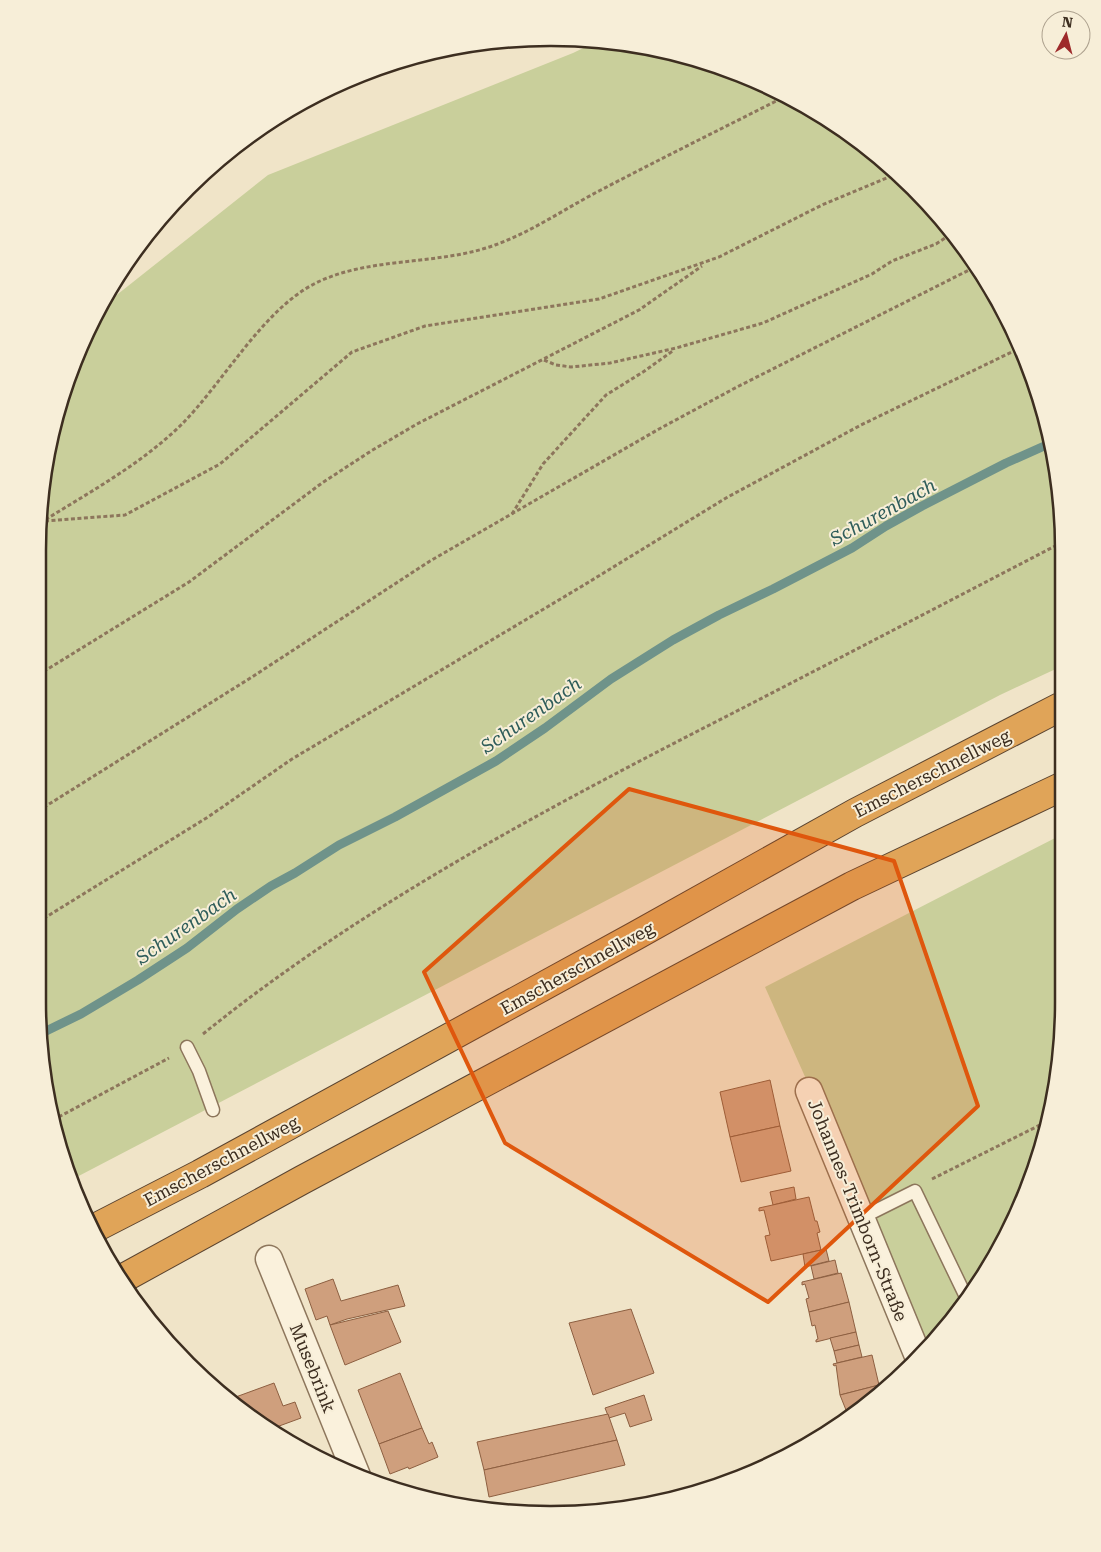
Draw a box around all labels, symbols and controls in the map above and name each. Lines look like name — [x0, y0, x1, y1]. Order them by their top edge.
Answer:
north arrow — [1041, 10, 1091, 60]
text: N — [1061, 13, 1074, 31]
water label: Schurenbach — [825, 473, 940, 551]
water label: Schurenbach — [475, 672, 586, 759]
street label: Emscherschnellweg — [850, 724, 1014, 822]
water label: Schurenbach — [130, 883, 241, 970]
street label: Emscherschnellweg — [496, 917, 658, 1019]
street label: Johannes-Trimborn-Straße — [804, 1096, 912, 1324]
street label: Emscherschnellweg — [140, 1111, 303, 1211]
street label: Musebrink — [286, 1321, 340, 1415]

